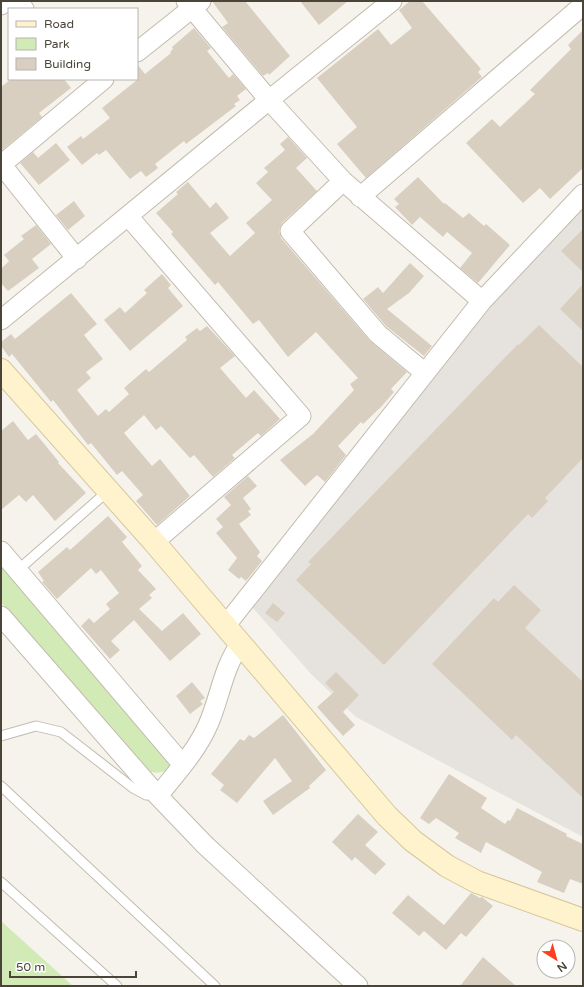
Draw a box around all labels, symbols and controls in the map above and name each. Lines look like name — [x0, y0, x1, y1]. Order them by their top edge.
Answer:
legend — [8, 8, 138, 80]
text: Road — [44, 17, 74, 31]
text: Park — [44, 37, 70, 51]
text: Building — [44, 57, 91, 71]
north arrow — [536, 939, 576, 979]
scale bar — [10, 953, 136, 979]
text: N — [554, 959, 569, 974]
text: 50 m — [16, 960, 45, 974]

